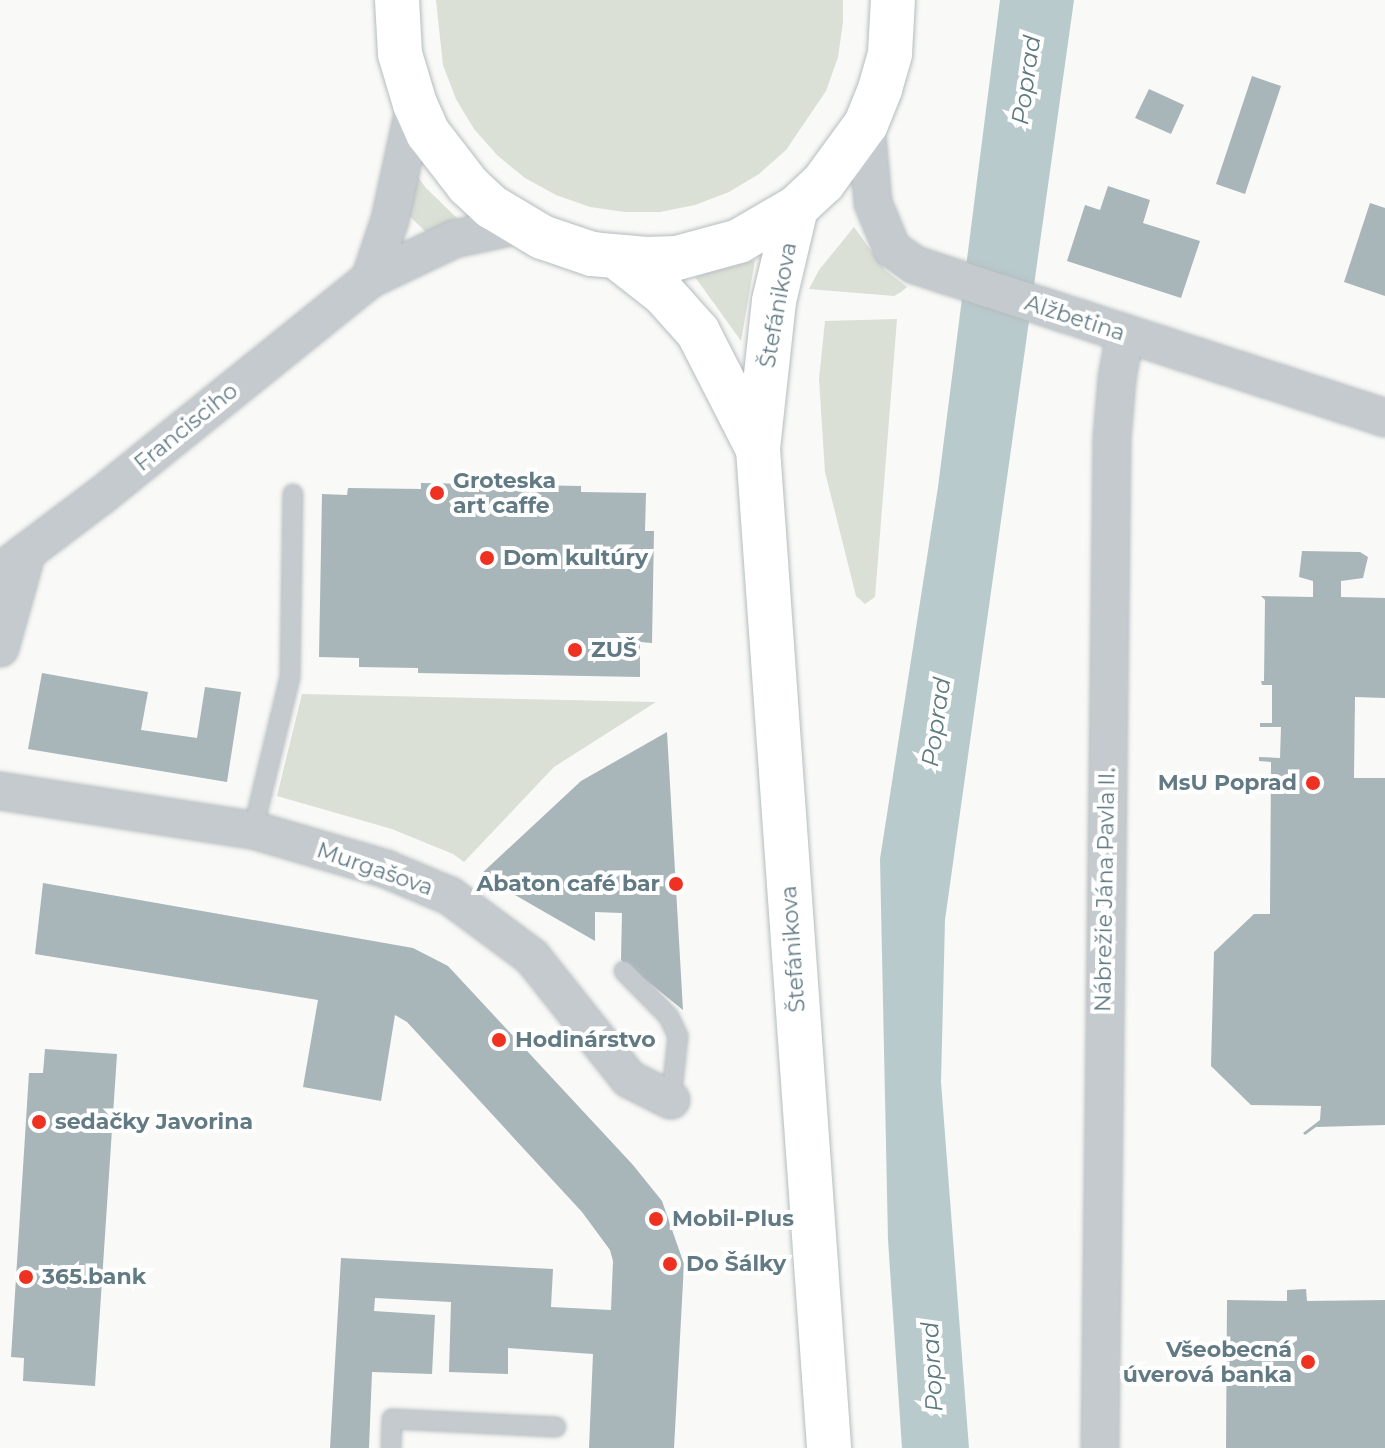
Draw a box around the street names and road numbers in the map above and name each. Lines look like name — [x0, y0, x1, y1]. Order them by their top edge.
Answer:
street label: Štefánikova — [754, 240, 802, 370]
street label: Alžbetina — [1022, 289, 1128, 347]
street label: Francisciho — [129, 377, 243, 477]
street label: Nábrežie Jána Pavla II. — [1090, 768, 1120, 1012]
street label: Murgašova — [313, 837, 437, 901]
street label: Štefánikova — [775, 885, 811, 1013]

